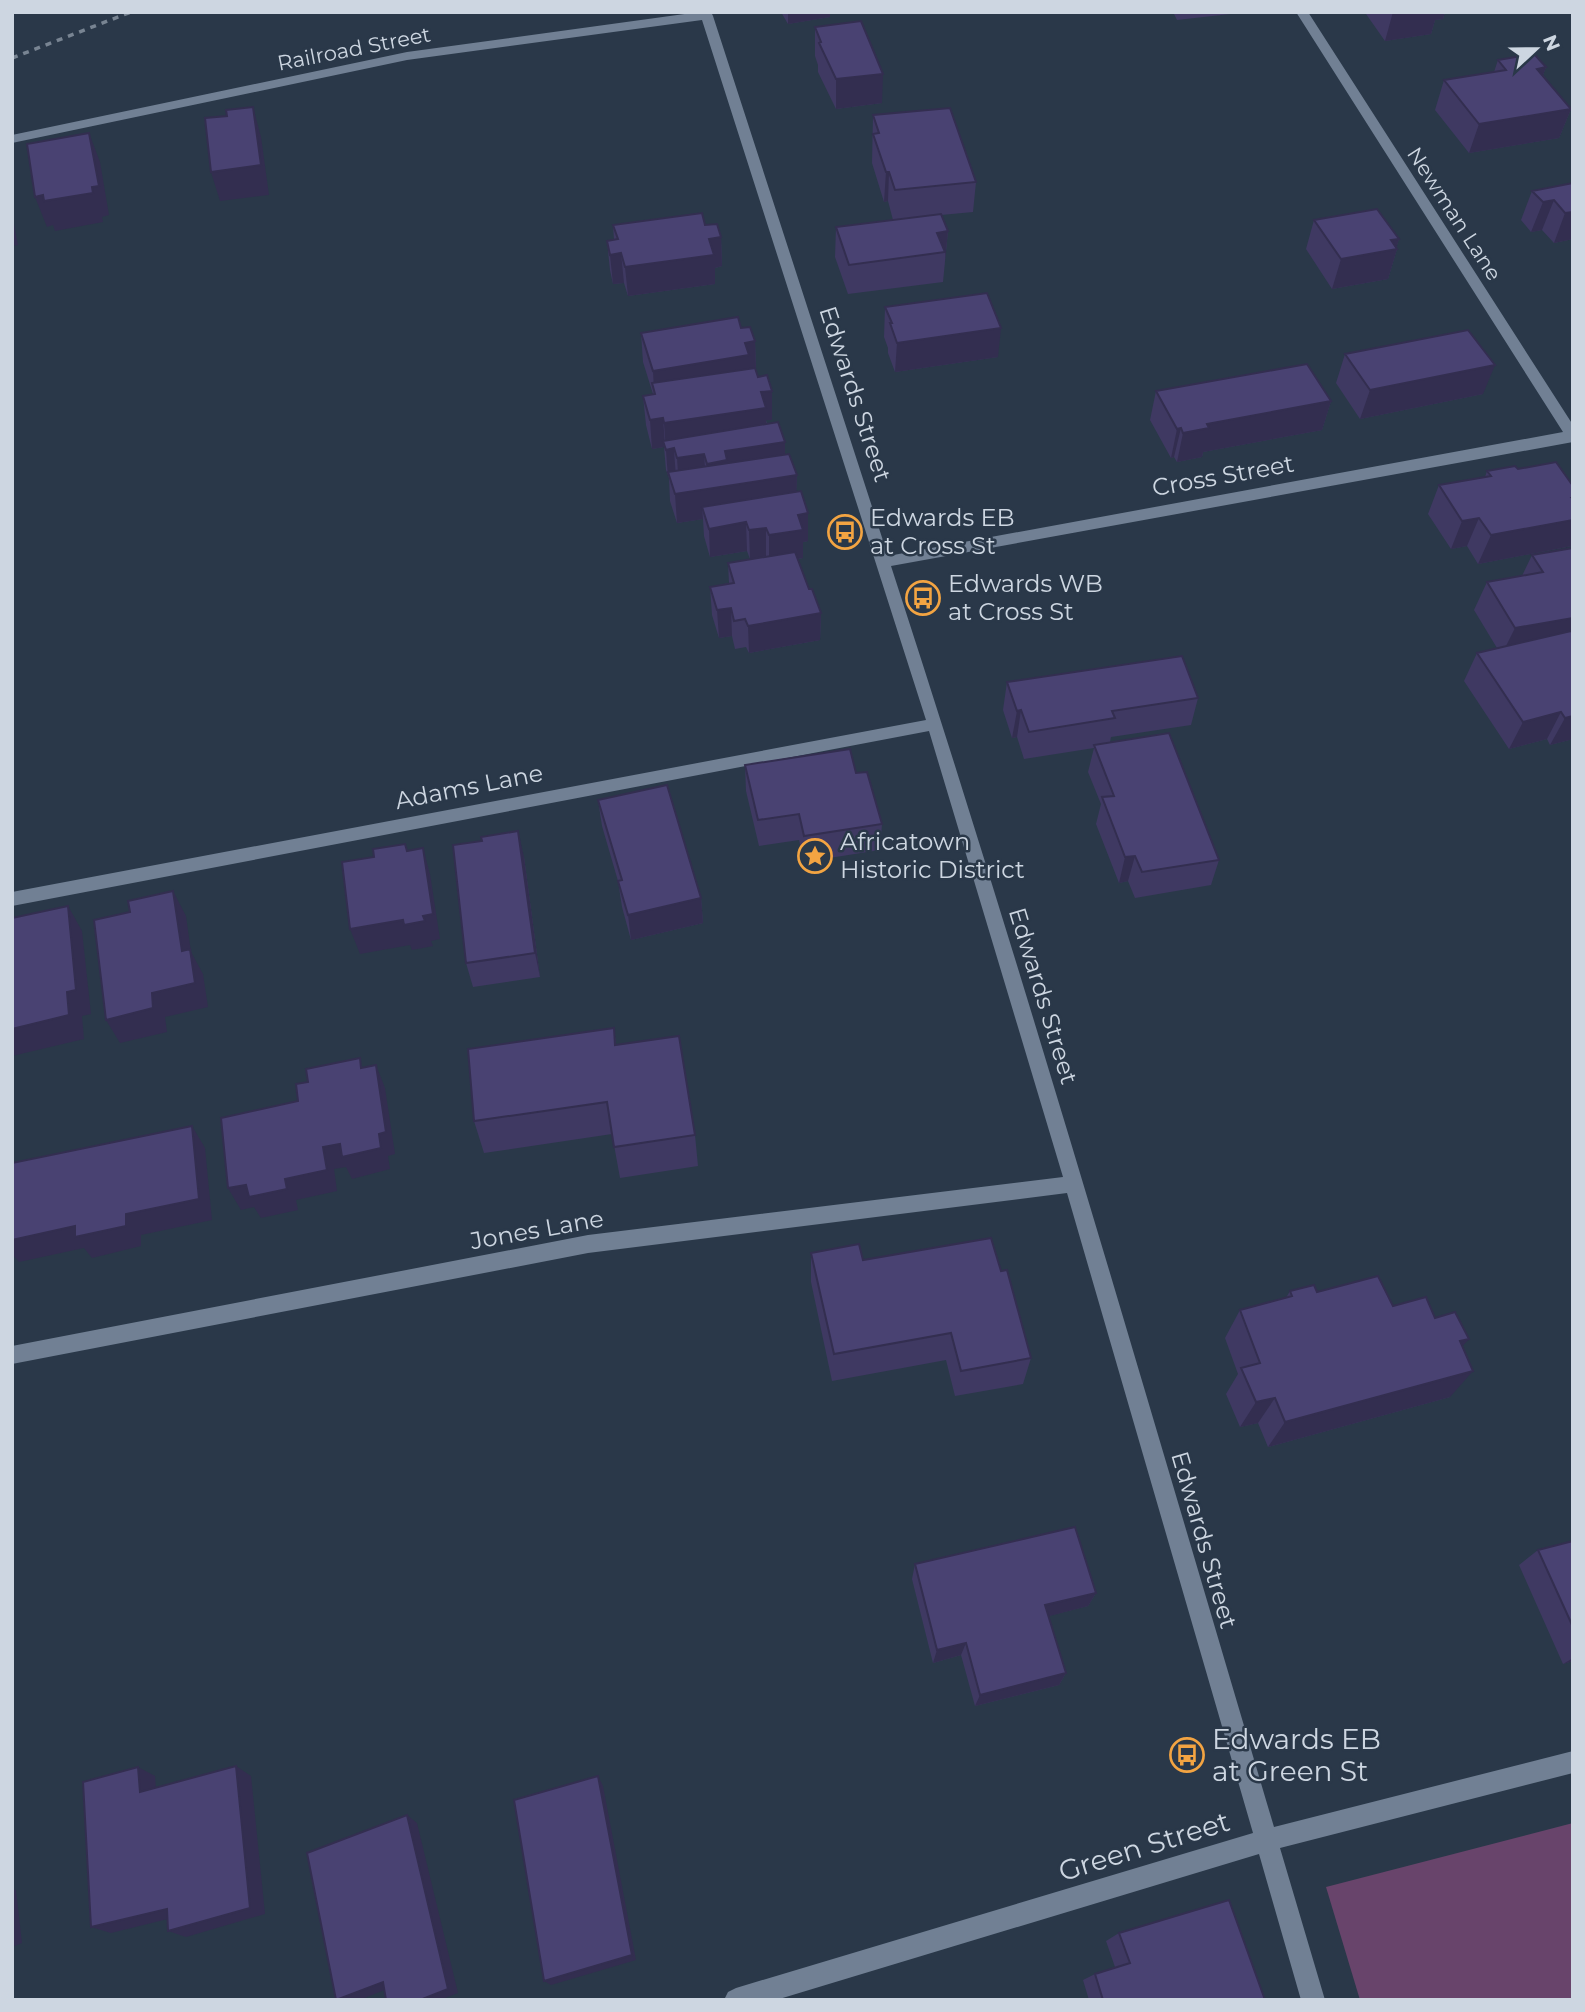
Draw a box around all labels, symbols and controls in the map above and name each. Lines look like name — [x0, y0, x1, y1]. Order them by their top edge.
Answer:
north arrow — [1501, 14, 1571, 84]
street label: Railroad Street — [275, 21, 433, 76]
text: N — [1538, 31, 1565, 54]
street label: Newman Lane — [1402, 142, 1507, 285]
street label: Edwards Street — [813, 302, 898, 486]
street label: Cross Street — [1150, 449, 1296, 502]
place label: Edwards EB at Cross St — [870, 503, 1015, 560]
bus stop icon: Edwards EB at Cross St — [826, 513, 864, 551]
place label: Edwards WB at Cross St — [948, 569, 1103, 626]
bus stop icon: Edwards WB at Cross St — [904, 579, 942, 617]
street label: Adams Lane — [393, 758, 545, 815]
place label: Africatown Historic District — [840, 827, 1025, 884]
place icon: Africatown Historic District — [796, 837, 834, 875]
street label: Edwards Street — [1003, 904, 1084, 1088]
street label: Jones Lane — [467, 1204, 606, 1256]
street label: Edwards Street — [1165, 1448, 1244, 1632]
place label: Edwards EB at Green St — [1212, 1722, 1381, 1788]
bus stop icon: Edwards EB at Green St — [1168, 1736, 1206, 1774]
street label: Green Street — [1054, 1804, 1234, 1888]

